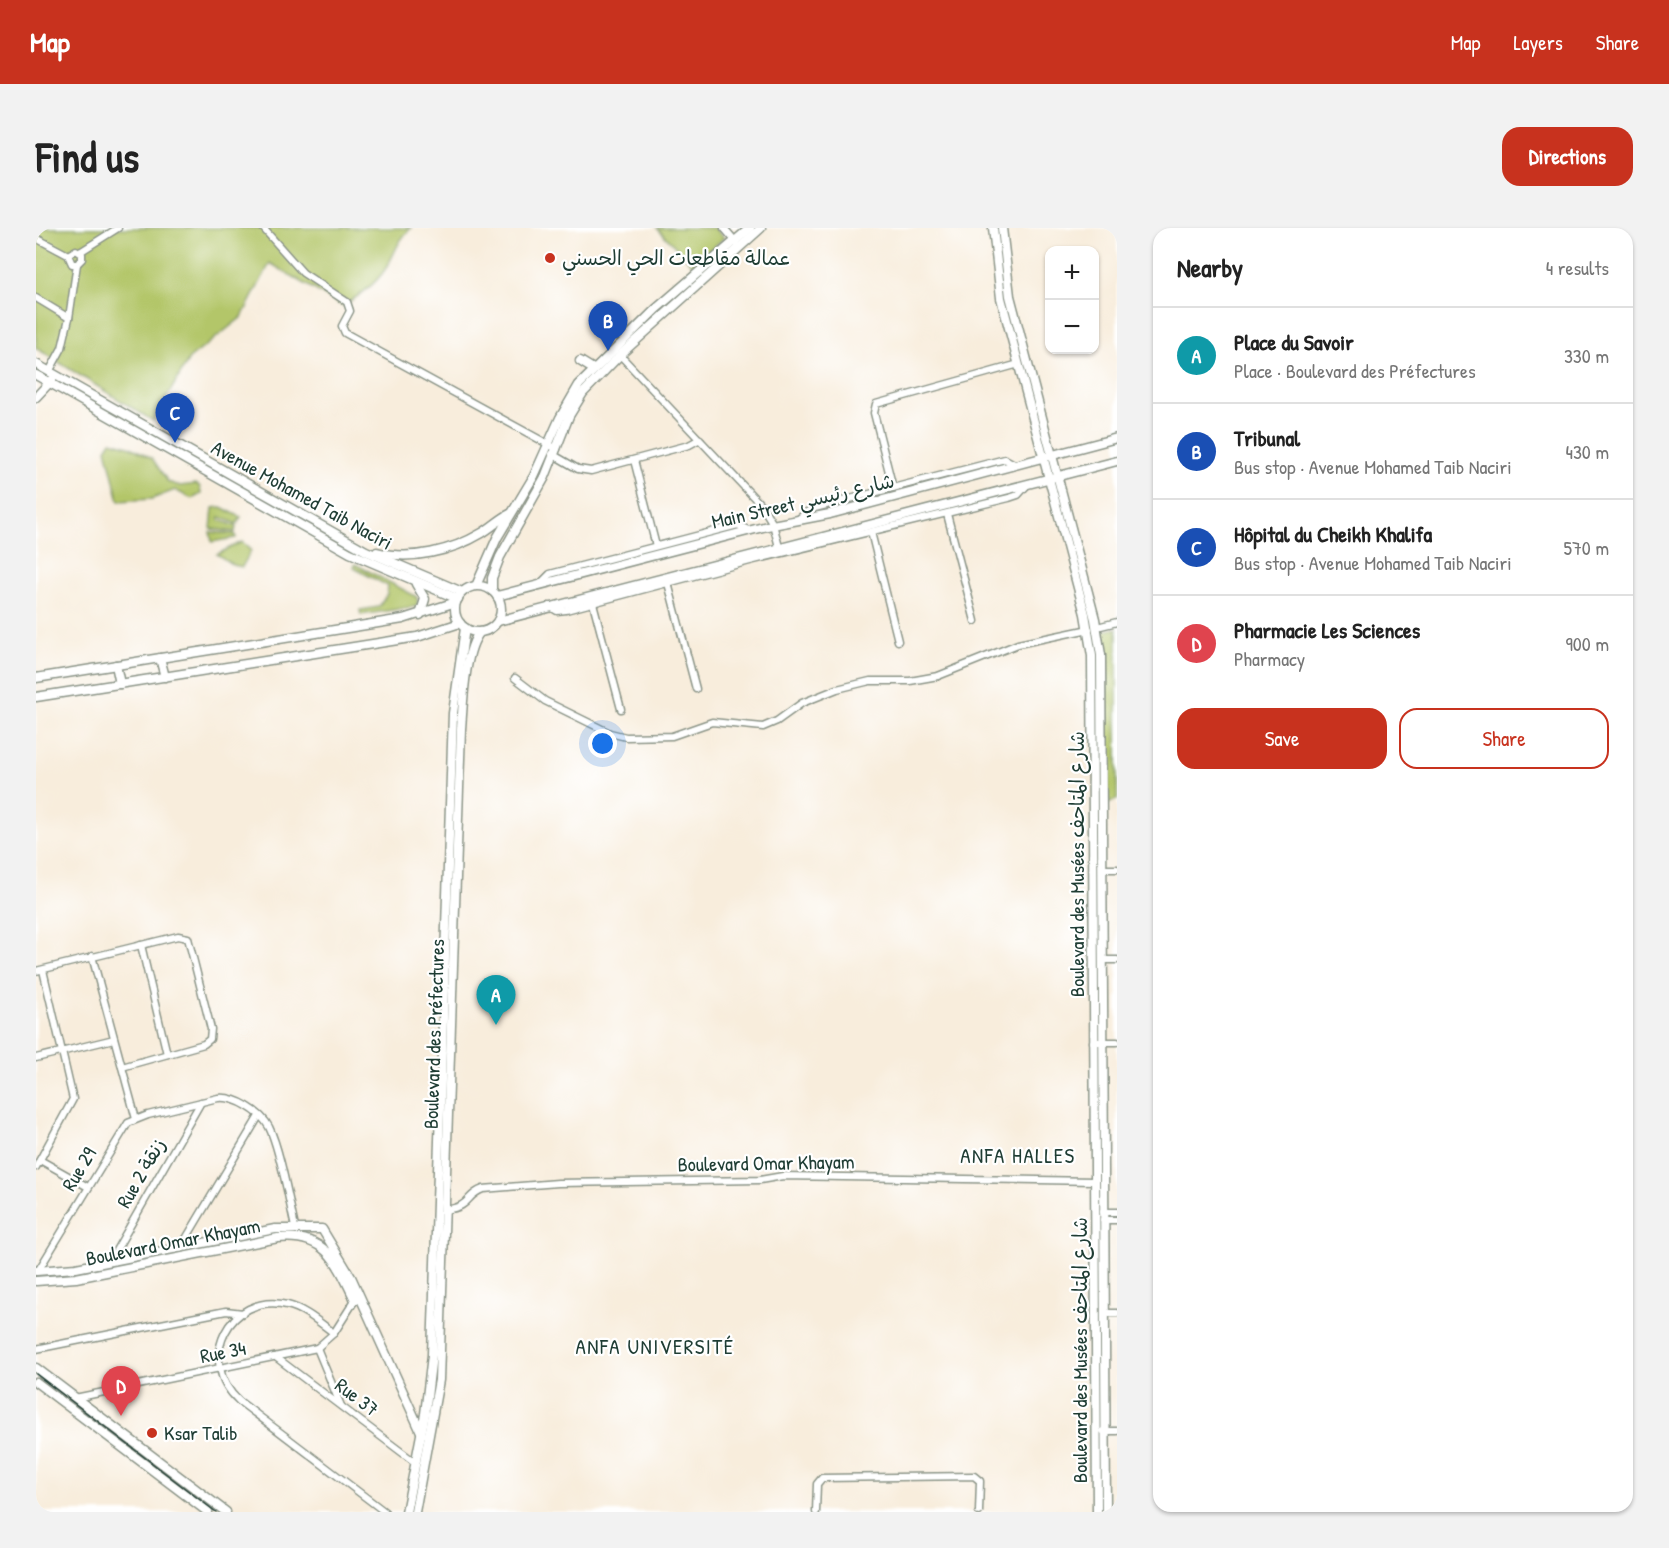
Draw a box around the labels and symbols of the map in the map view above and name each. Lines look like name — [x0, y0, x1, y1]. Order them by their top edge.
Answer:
place label: عمالة مقاطعات الحي الحسني — [562, 244, 791, 276]
marker: عمالة مقاطعات الحي الحسني — [543, 251, 557, 265]
pin: B — [588, 302, 628, 351]
pin: C — [156, 394, 194, 443]
street label: Avenue Mohamed Taib Naciri — [207, 434, 398, 556]
street label: Main Street شارع رئيسي — [709, 466, 898, 540]
your location — [588, 729, 617, 758]
street label: Boulevard des Musées شارع المتاحف — [1063, 731, 1091, 997]
street label: Boulevard des Préfectures — [417, 938, 450, 1129]
pin: A — [476, 976, 516, 1025]
street label: Rue 2 زنقة — [110, 1133, 171, 1213]
district label: ANFA HALLES — [960, 1141, 1076, 1170]
street label: Rue 29 — [55, 1142, 102, 1196]
street label: Boulevard Omar Khayam — [677, 1147, 855, 1178]
street label: Boulevard Omar Khayam — [84, 1211, 262, 1272]
street label: Boulevard des Musées شارع المتاحف — [1066, 1217, 1094, 1483]
district label: ANFA UNIVERSITÉ — [576, 1332, 734, 1361]
street label: Rue 34 — [198, 1334, 248, 1369]
pin: D — [102, 1366, 140, 1416]
street label: Rue 37 — [330, 1371, 385, 1422]
place label: Ksar Talib — [164, 1419, 238, 1446]
marker: Ksar Talib — [145, 1426, 159, 1440]

